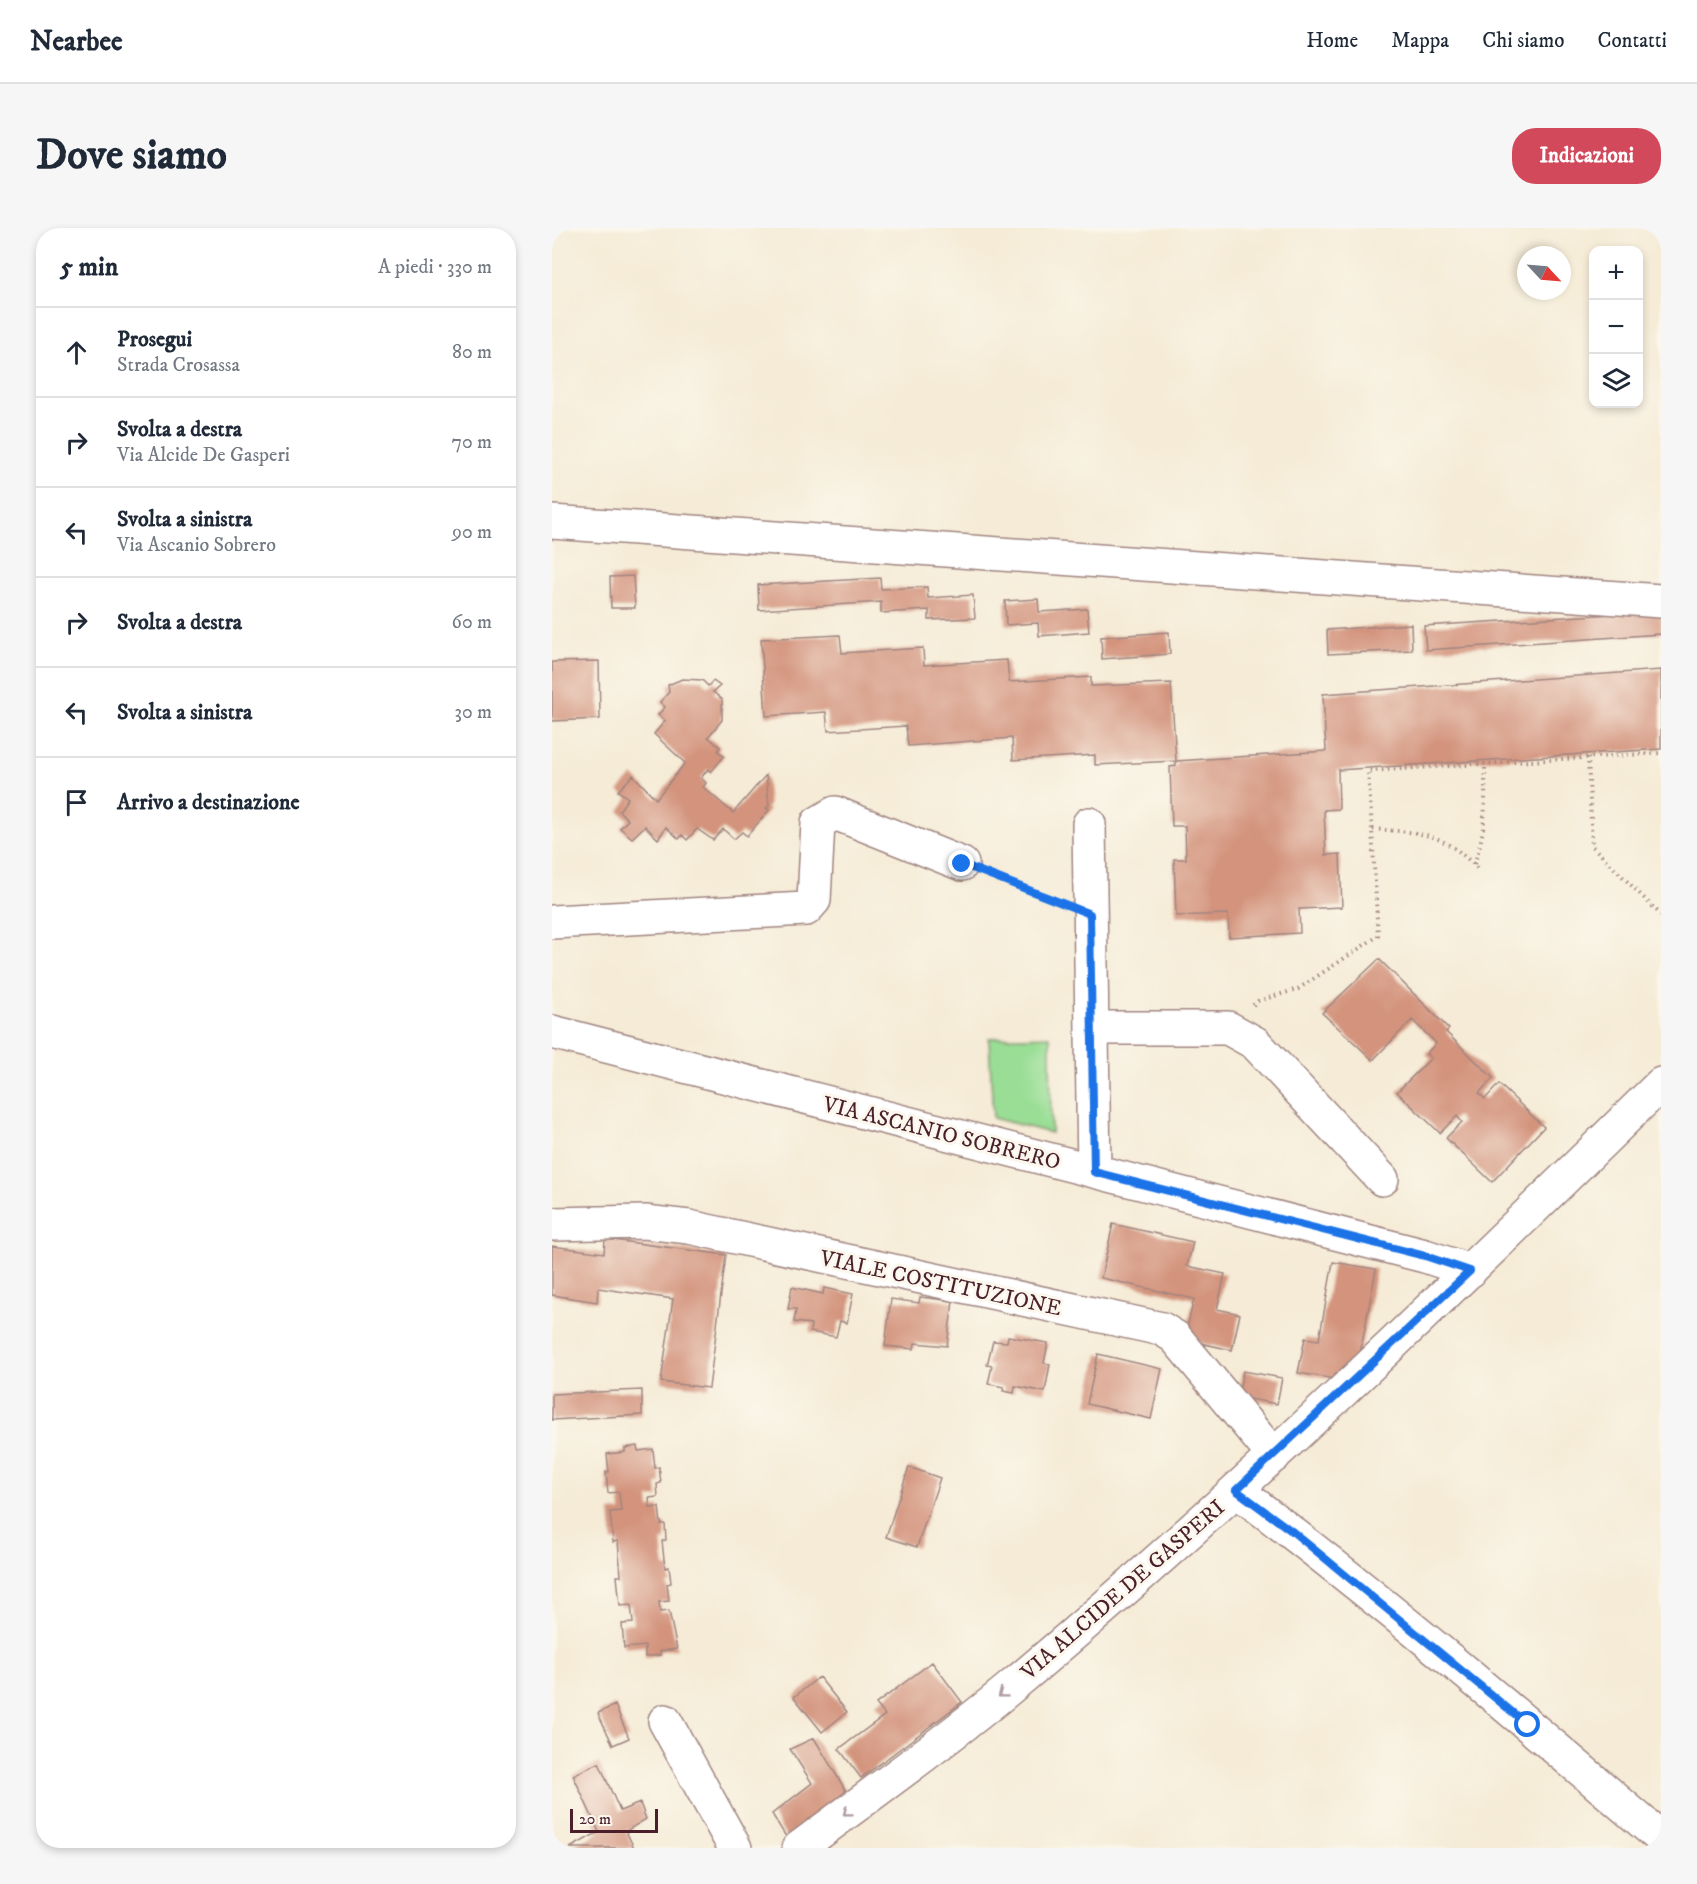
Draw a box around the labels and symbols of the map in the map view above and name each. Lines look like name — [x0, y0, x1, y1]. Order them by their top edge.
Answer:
north arrow — [1517, 246, 1571, 300]
route end — [948, 850, 974, 876]
street label: VIA ASCANIO SOBRERO — [819, 1091, 1063, 1176]
street label: VIALE COSTITUZIONE — [816, 1244, 1064, 1322]
street label: VIA ALCIDE DE GASPERI — [1015, 1494, 1230, 1687]
one-way arrow — [998, 1686, 1009, 1697]
route start — [1514, 1711, 1540, 1737]
one-way arrow — [842, 1804, 853, 1815]
scale bar — [570, 1806, 658, 1834]

